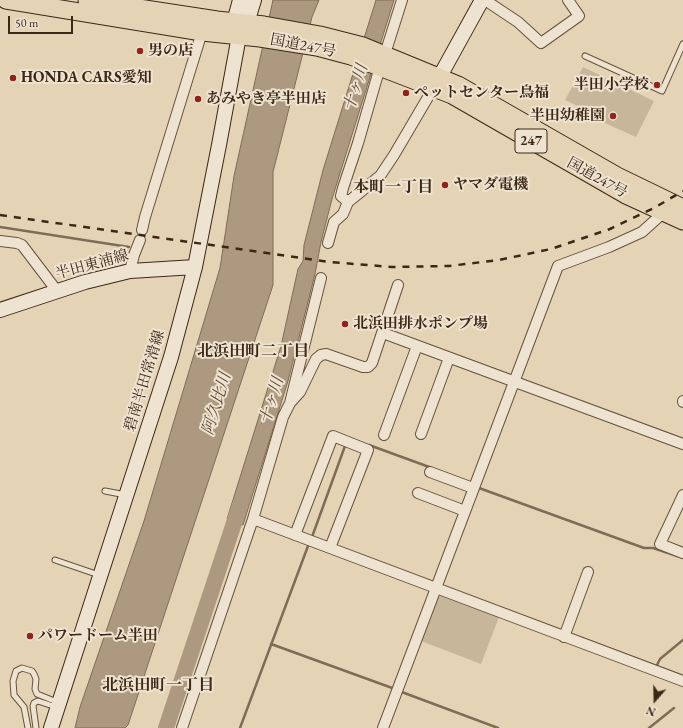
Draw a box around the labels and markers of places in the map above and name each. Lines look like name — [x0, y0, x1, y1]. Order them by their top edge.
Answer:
place label: 男の店 — [148, 42, 193, 60]
marker: 男の店 — [135, 46, 145, 56]
place label: HONDA CARS愛知 — [21, 69, 152, 87]
marker: HONDA CARS愛知 — [8, 73, 18, 83]
place label: 半田小学校 — [574, 76, 649, 94]
marker: 半田小学校 — [652, 80, 662, 90]
place label: ペットセンター鳥福 — [414, 84, 549, 102]
marker: ペットセンター鳥福 — [401, 88, 411, 98]
place label: あみやき亭半田店 — [206, 90, 326, 108]
marker: あみやき亭半田店 — [193, 94, 203, 104]
place label: 半田幼稚園 — [530, 107, 605, 125]
marker: 半田幼稚園 — [608, 111, 618, 121]
place label: ヤマダ電機 — [453, 176, 528, 194]
marker: ヤマダ電機 — [440, 180, 450, 190]
place label: 北浜田排水ポンプ場 — [353, 315, 488, 333]
marker: 北浜田排水ポンプ場 — [340, 319, 350, 329]
place label: パワードーム半田 — [38, 627, 158, 645]
marker: パワードーム半田 — [25, 631, 35, 641]

